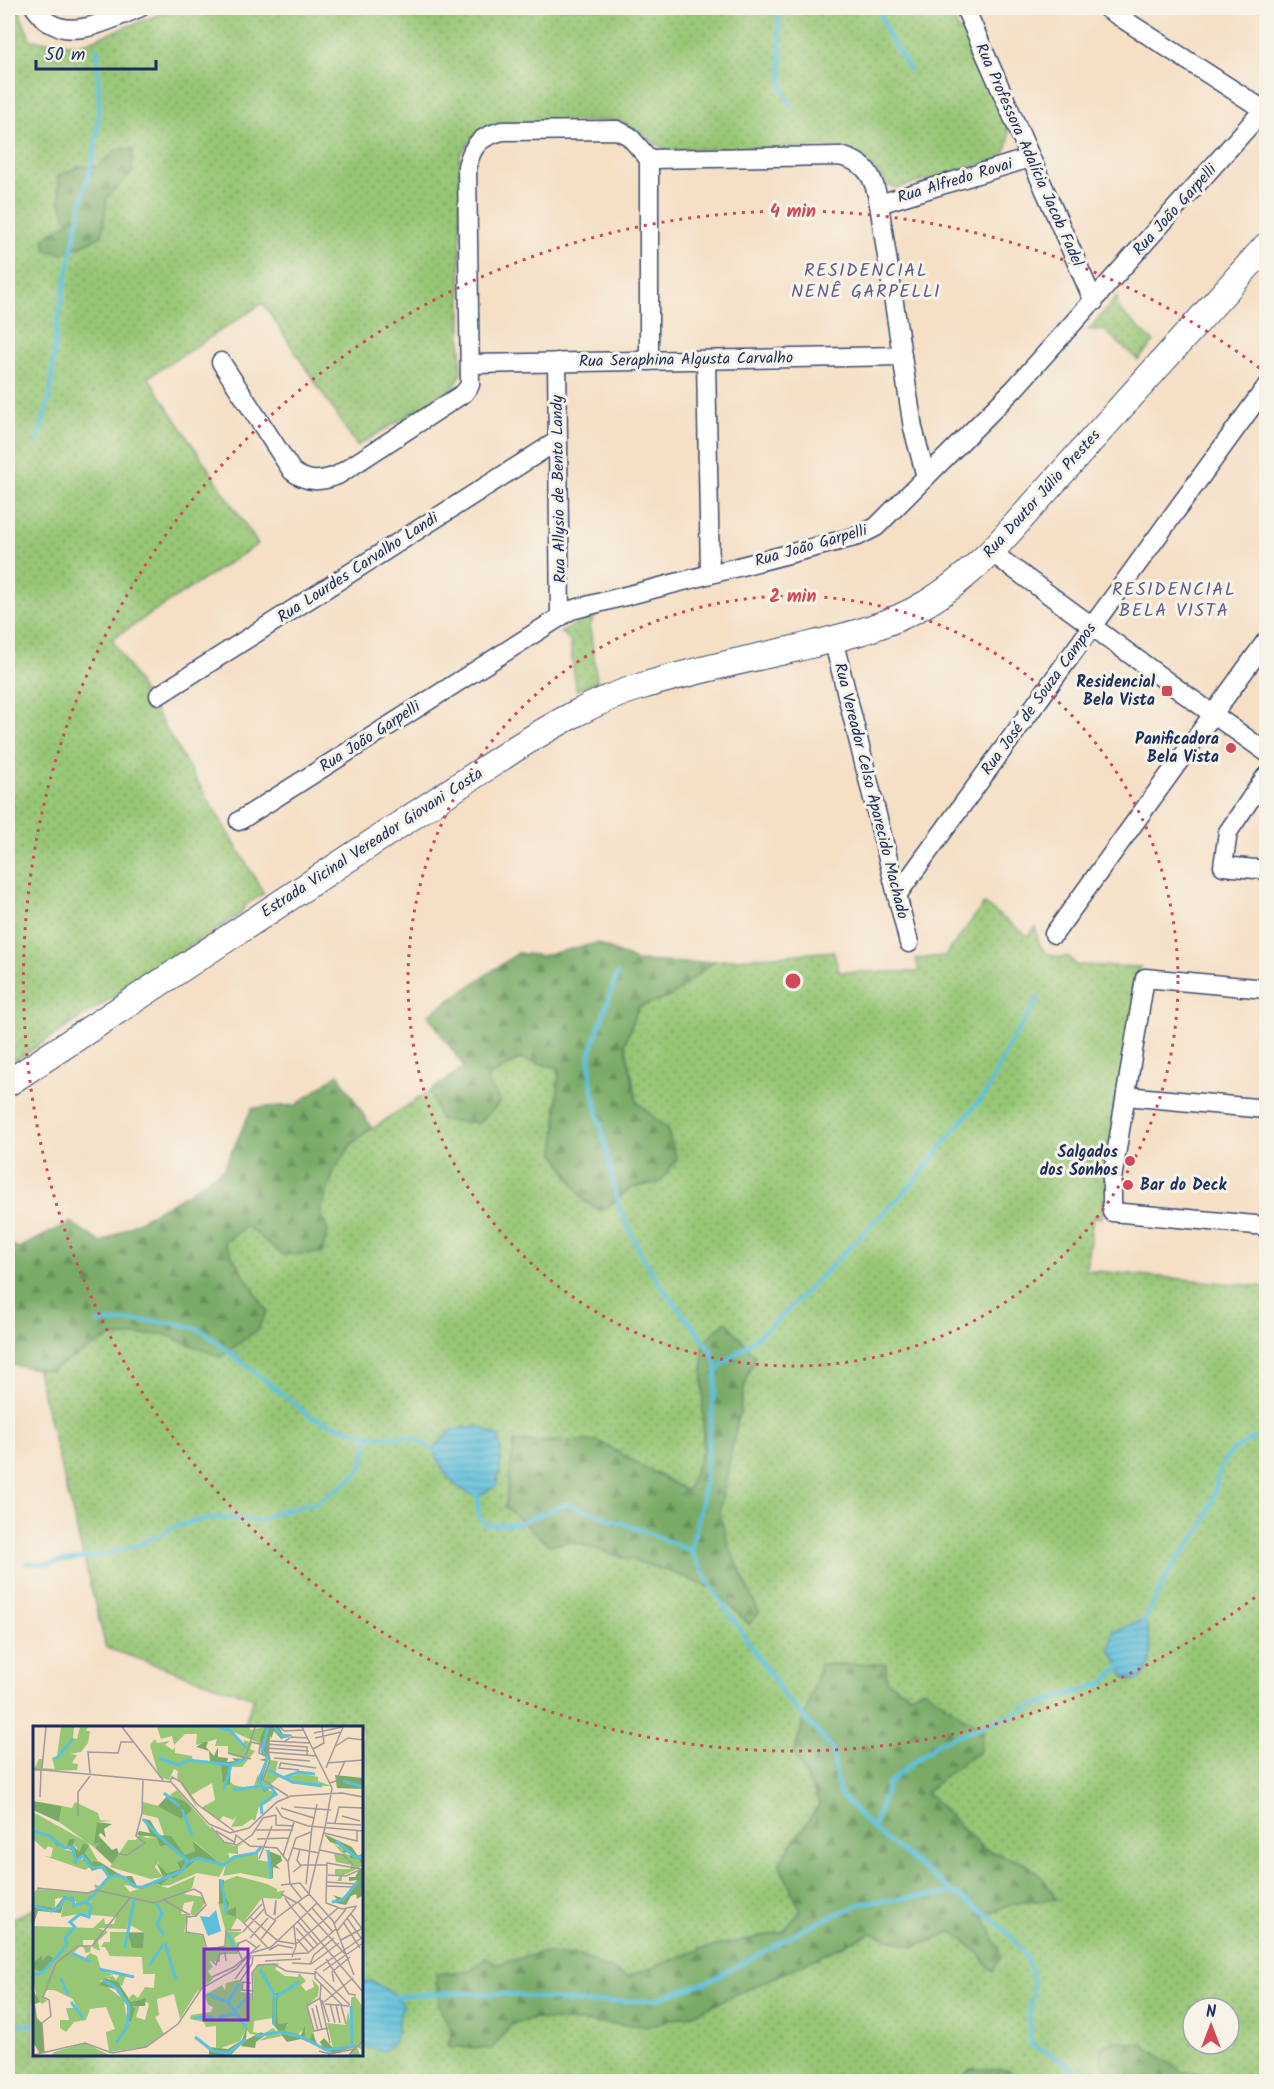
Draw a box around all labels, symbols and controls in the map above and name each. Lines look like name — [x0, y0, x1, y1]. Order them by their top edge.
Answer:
scale bar — [36, 33, 156, 71]
street label: Rua Professora Adalícia Jacob Fadel — [968, 39, 1090, 271]
text: 50 m — [45, 41, 85, 70]
street label: Rua Alfredo Rovai — [894, 151, 1017, 210]
street label: Rua João Garpelli — [1127, 158, 1224, 261]
text: 4 min — [770, 198, 816, 227]
district label: RESIDENCIAL NENÊ GARPELLI — [791, 257, 941, 307]
street label: Rua Seraphina Algusta Carvalho — [579, 346, 793, 374]
street label: Rua Allysio de Bento Landy — [545, 394, 573, 583]
street label: Rua Doutor Júlio Prestes — [977, 424, 1107, 564]
street label: Rua Lourdes Carvalho Landi — [272, 506, 445, 630]
street label: Rua João Garpelli — [752, 518, 871, 574]
district label: RESIDENCIAL BELA VISTA — [1112, 576, 1236, 626]
text: 2 min — [770, 583, 816, 612]
street label: Rua José de Souza Campos — [975, 617, 1103, 781]
street label: Rua Vereador Celso Aparecido Machado — [827, 660, 915, 922]
place label: Residencial Bela Vista — [1076, 670, 1156, 713]
marker: Residencial Bela Vista — [1160, 684, 1174, 698]
street label: Rua João Garpelli — [315, 694, 426, 779]
place label: Panificadora Bela Vista — [1135, 727, 1219, 770]
marker: Panificadora Bela Vista — [1224, 741, 1238, 755]
street label: Estrada Vicinal Vereador Giovani Costa — [256, 762, 488, 924]
centre of rings — [783, 971, 803, 991]
place label: Salgados dos Sonhos — [1040, 1140, 1119, 1183]
marker: Salgados dos Sonhos — [1123, 1154, 1137, 1168]
place label: Bar do Deck — [1140, 1173, 1227, 1198]
marker: Bar do Deck — [1121, 1178, 1135, 1192]
inset map — [33, 1726, 363, 2056]
north arrow — [1181, 1996, 1241, 2056]
text: N — [1206, 2000, 1216, 2025]

